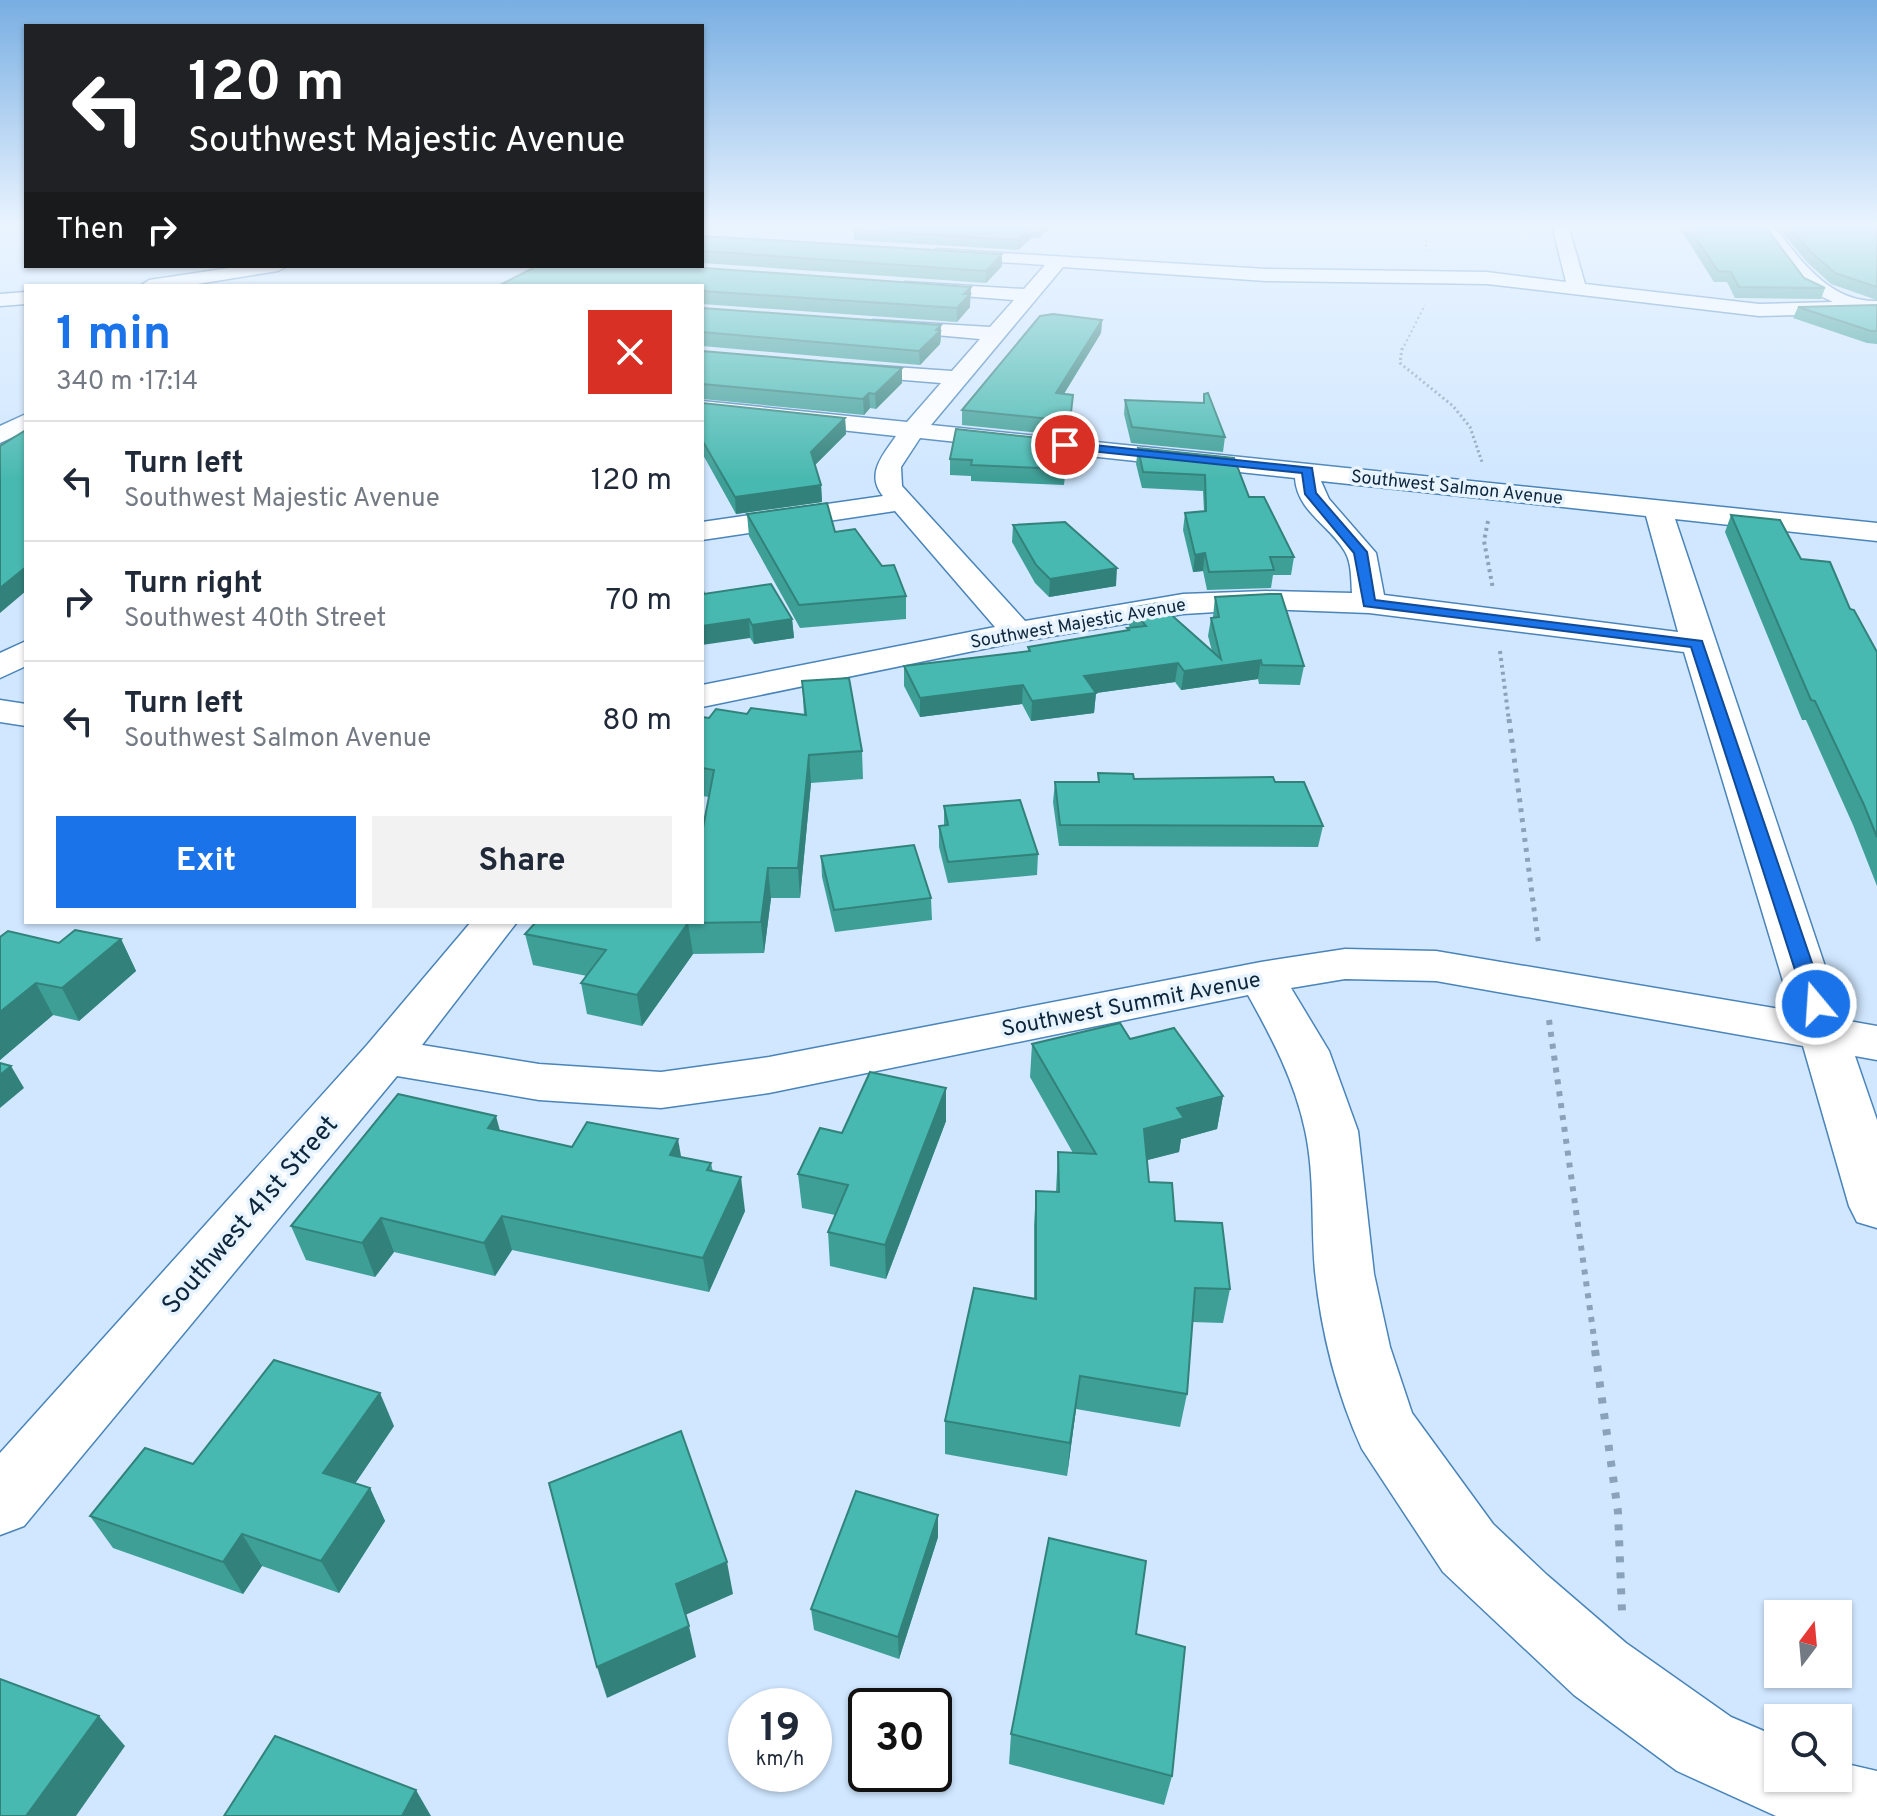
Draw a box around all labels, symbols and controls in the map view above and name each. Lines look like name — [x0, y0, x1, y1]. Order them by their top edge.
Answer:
text: 120 m — [188, 50, 345, 120]
icon: left — [56, 56, 160, 160]
text: Southwest Majestic Avenue — [188, 119, 625, 165]
icon: right — [140, 208, 184, 252]
text: Then — [56, 212, 124, 249]
text: 1 min — [56, 306, 171, 366]
button: close — [588, 310, 672, 394]
text: 340 m · 17:14 — [56, 366, 198, 399]
pin — [1031, 411, 1099, 479]
icon: arrive — [1043, 423, 1087, 467]
text: Turn left — [124, 446, 244, 483]
icon: left — [56, 459, 100, 503]
text: 120 m — [591, 463, 672, 500]
street label: Southwest Salmon Avenue — [1350, 466, 1564, 511]
text: Southwest Majestic Avenue — [124, 483, 440, 516]
text: Turn right — [124, 566, 262, 603]
icon: right — [56, 579, 100, 623]
text: 70 m — [606, 583, 672, 620]
street label: Southwest Majestic Avenue — [969, 594, 1188, 655]
text: Southwest 40th Street — [124, 603, 386, 636]
text: Turn left — [124, 686, 244, 723]
icon: left — [56, 699, 100, 743]
text: 80 m — [602, 703, 672, 740]
text: Southwest Salmon Avenue — [124, 723, 431, 756]
button: Exit — [56, 816, 356, 908]
button: Share — [372, 816, 672, 908]
position arrow — [1774, 962, 1858, 1046]
street label: Southwest Summit Avenue — [1000, 967, 1263, 1044]
street label: Southwest 41st Street — [156, 1109, 346, 1322]
north arrow — [1764, 1600, 1852, 1688]
map controls — [1764, 1600, 1852, 1792]
speed limit sign: 30 — [848, 1688, 952, 1792]
button: search — [1764, 1704, 1852, 1792]
text: 19 — [760, 1705, 800, 1755]
text: km/h — [756, 1747, 804, 1773]

